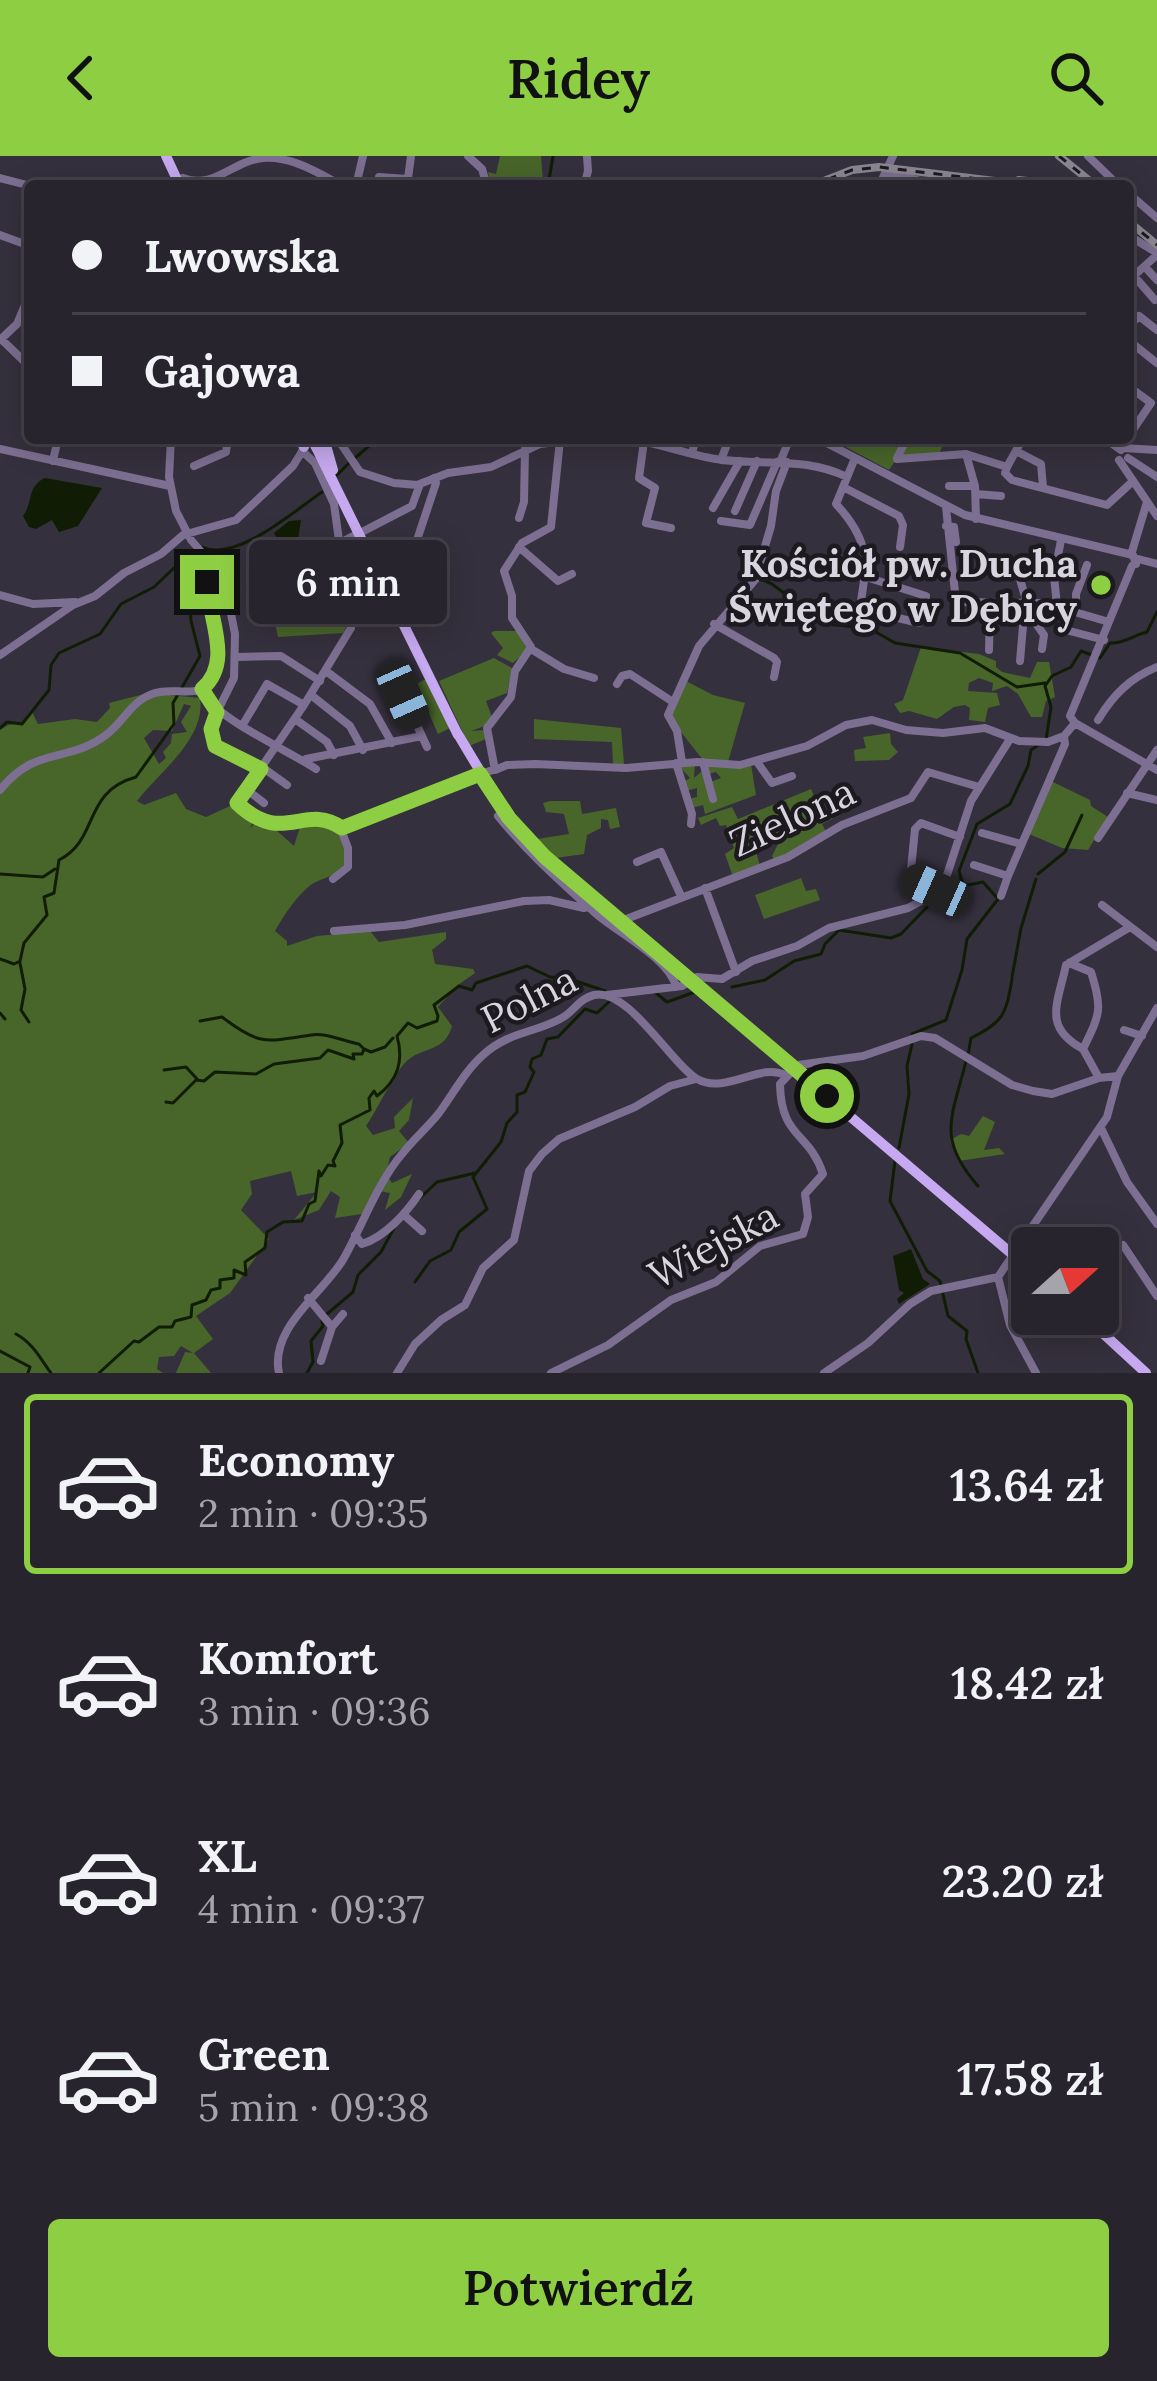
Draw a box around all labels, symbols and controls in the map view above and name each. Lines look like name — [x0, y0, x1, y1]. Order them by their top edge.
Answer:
text: Ridey — [507, 44, 650, 113]
icon: back — [48, 45, 114, 111]
icon: search — [1043, 45, 1109, 111]
text: Lwowska — [144, 227, 339, 284]
text: Gajowa — [144, 342, 300, 399]
place label: Kościół pw. Ducha Świętego w Dębicy — [729, 538, 1078, 633]
callout: 6 min — [249, 540, 447, 624]
route end — [180, 555, 234, 609]
text: 6 min — [296, 557, 400, 607]
marker: Kościół pw. Ducha Świętego w Dębicy — [1088, 572, 1114, 598]
car — [372, 655, 434, 735]
street label: Zielona — [721, 766, 863, 868]
car — [896, 859, 976, 921]
street label: Polna — [473, 954, 585, 1044]
route start — [800, 1069, 854, 1123]
street label: Wiejska — [640, 1190, 786, 1300]
north arrow — [1011, 1227, 1119, 1335]
map controls — [1011, 1227, 1119, 1335]
icon: car — [54, 1430, 162, 1538]
text: Economy — [198, 1431, 394, 1488]
text: 13.64 zł — [950, 1456, 1103, 1513]
text: 2 min · 09:35 — [198, 1488, 428, 1538]
icon: car — [54, 1628, 162, 1736]
text: Komfort — [198, 1629, 378, 1686]
text: 18.42 zł — [951, 1654, 1103, 1711]
text: 3 min · 09:36 — [198, 1686, 431, 1736]
icon: car — [54, 1826, 162, 1934]
text: XL — [198, 1827, 257, 1884]
text: 23.20 zł — [941, 1852, 1103, 1909]
text: 4 min · 09:37 — [198, 1884, 424, 1934]
icon: car — [54, 2024, 162, 2132]
text: Green — [198, 2025, 330, 2082]
text: 17.58 zł — [957, 2050, 1103, 2107]
text: 5 min · 09:38 — [198, 2082, 429, 2132]
button: Potwierdź — [48, 2219, 1109, 2357]

